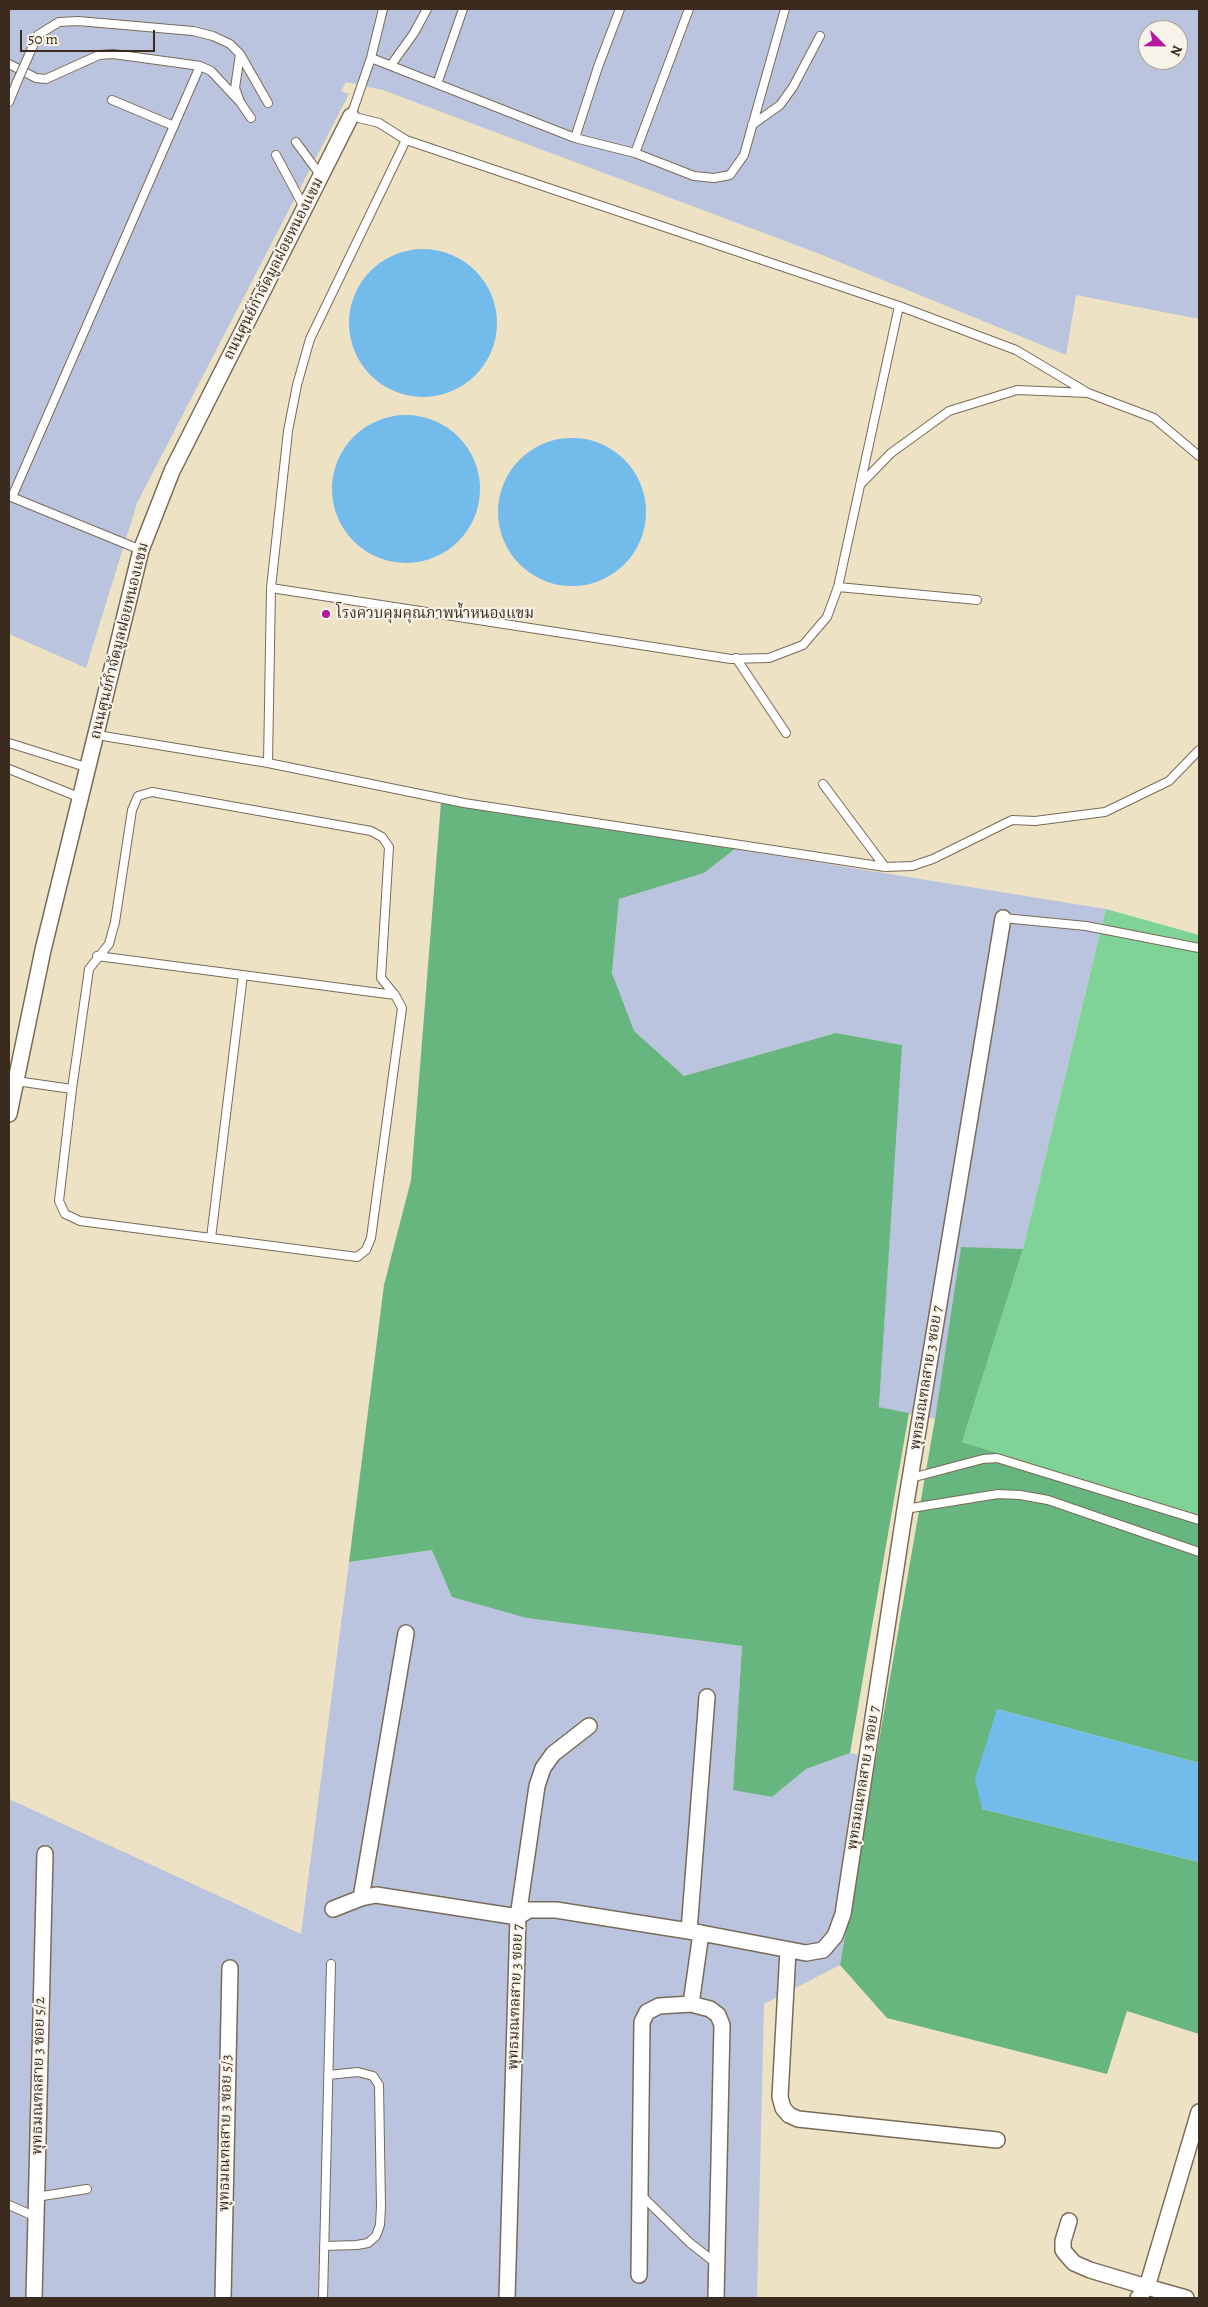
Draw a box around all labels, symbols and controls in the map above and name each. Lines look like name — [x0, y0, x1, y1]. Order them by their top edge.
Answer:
scale bar — [22, 20, 158, 52]
north arrow — [1138, 20, 1188, 70]
text: 50 m — [28, 29, 58, 49]
text: N — [1166, 42, 1187, 59]
street label: ถนนศูนย์กำจัดมูลฝอยหนองแขม — [220, 175, 328, 363]
street label: ถนนศูนย์กำจัดมูลฝอยหนองแขม — [87, 541, 153, 741]
place label: โรงควบคุมคุณภาพน้ำหนองแขม — [336, 605, 534, 623]
marker: โรงควบคุมคุณภาพน้ำหนองแขม — [320, 608, 332, 620]
street label: พุทธมณฑลสาย 3 ซอย 7 — [907, 1305, 947, 1451]
street label: พุทธมณฑลสาย 3 ซอย 7 — [844, 1705, 884, 1851]
street label: พุทธมณฑลสาย 3 ซอย 7 — [504, 1924, 528, 2070]
street label: พุทธมณฑลสาย 3 ซอย 5/2 — [29, 1997, 49, 2155]
street label: พุทธมณฑลสาย 3 ซอย 5/3 — [216, 2054, 236, 2212]

